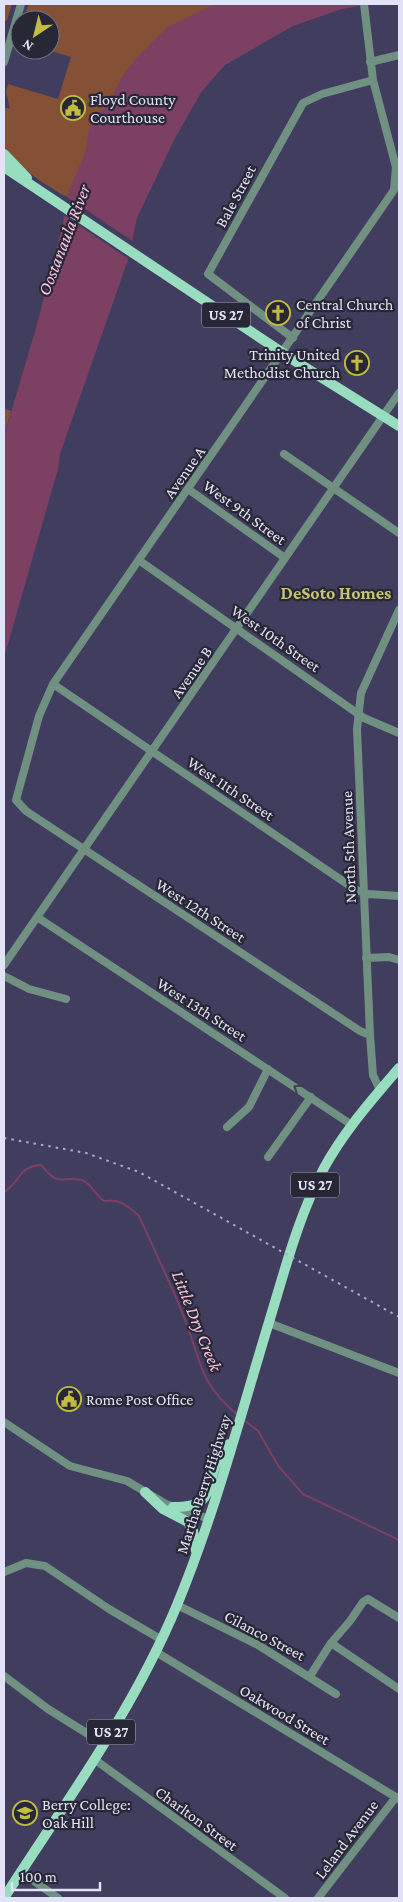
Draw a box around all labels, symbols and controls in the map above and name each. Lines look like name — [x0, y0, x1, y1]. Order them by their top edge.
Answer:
north arrow — [10, 10, 60, 60]
text: N — [19, 36, 36, 55]
place label: Floyd County Courthouse — [90, 91, 176, 126]
public building icon: Floyd County Courthouse — [60, 95, 86, 121]
street label: Bale Street — [212, 162, 259, 230]
water label: Oostanaula River — [34, 181, 95, 298]
place label: Central Church of Christ — [296, 296, 394, 331]
church icon: Central Church of Christ — [265, 300, 291, 326]
road number: US 27 — [202, 302, 250, 328]
place label: Trinity United Methodist Church — [224, 346, 341, 381]
church icon: Trinity United Methodist Church — [344, 350, 370, 376]
street label: Avenue A — [160, 442, 209, 501]
street label: West 9th Street — [200, 477, 290, 549]
district label: DeSoto Homes — [281, 583, 391, 603]
street label: West 10th Street — [228, 602, 324, 676]
street label: Avenue B — [168, 643, 215, 701]
street label: West 11th Street — [184, 753, 278, 824]
street label: North 5th Avenue — [338, 791, 359, 903]
street label: West 12th Street — [153, 875, 249, 946]
street label: West 13th Street — [154, 974, 250, 1045]
one-way arrow — [293, 1085, 303, 1094]
road number: US 27 — [291, 1172, 339, 1198]
water label: Little Dry Creek — [168, 1268, 227, 1375]
public building icon: Rome Post Office — [56, 1386, 82, 1412]
place label: Rome Post Office — [86, 1391, 193, 1408]
street label: Martha Berry Highway — [173, 1412, 235, 1556]
street label: Cilanco Street — [222, 1607, 309, 1664]
street label: Oakwood Street — [237, 1681, 333, 1748]
road number: US 27 — [87, 1720, 135, 1744]
street label: Charlton Street — [152, 1783, 242, 1854]
place label: Berry College: Oak Hill — [42, 1796, 131, 1831]
street label: Leland Avenue — [311, 1797, 381, 1882]
school or university icon: Berry College: Oak Hill — [12, 1800, 38, 1826]
scale bar — [12, 1860, 100, 1892]
text: 100 m — [20, 1869, 57, 1885]

